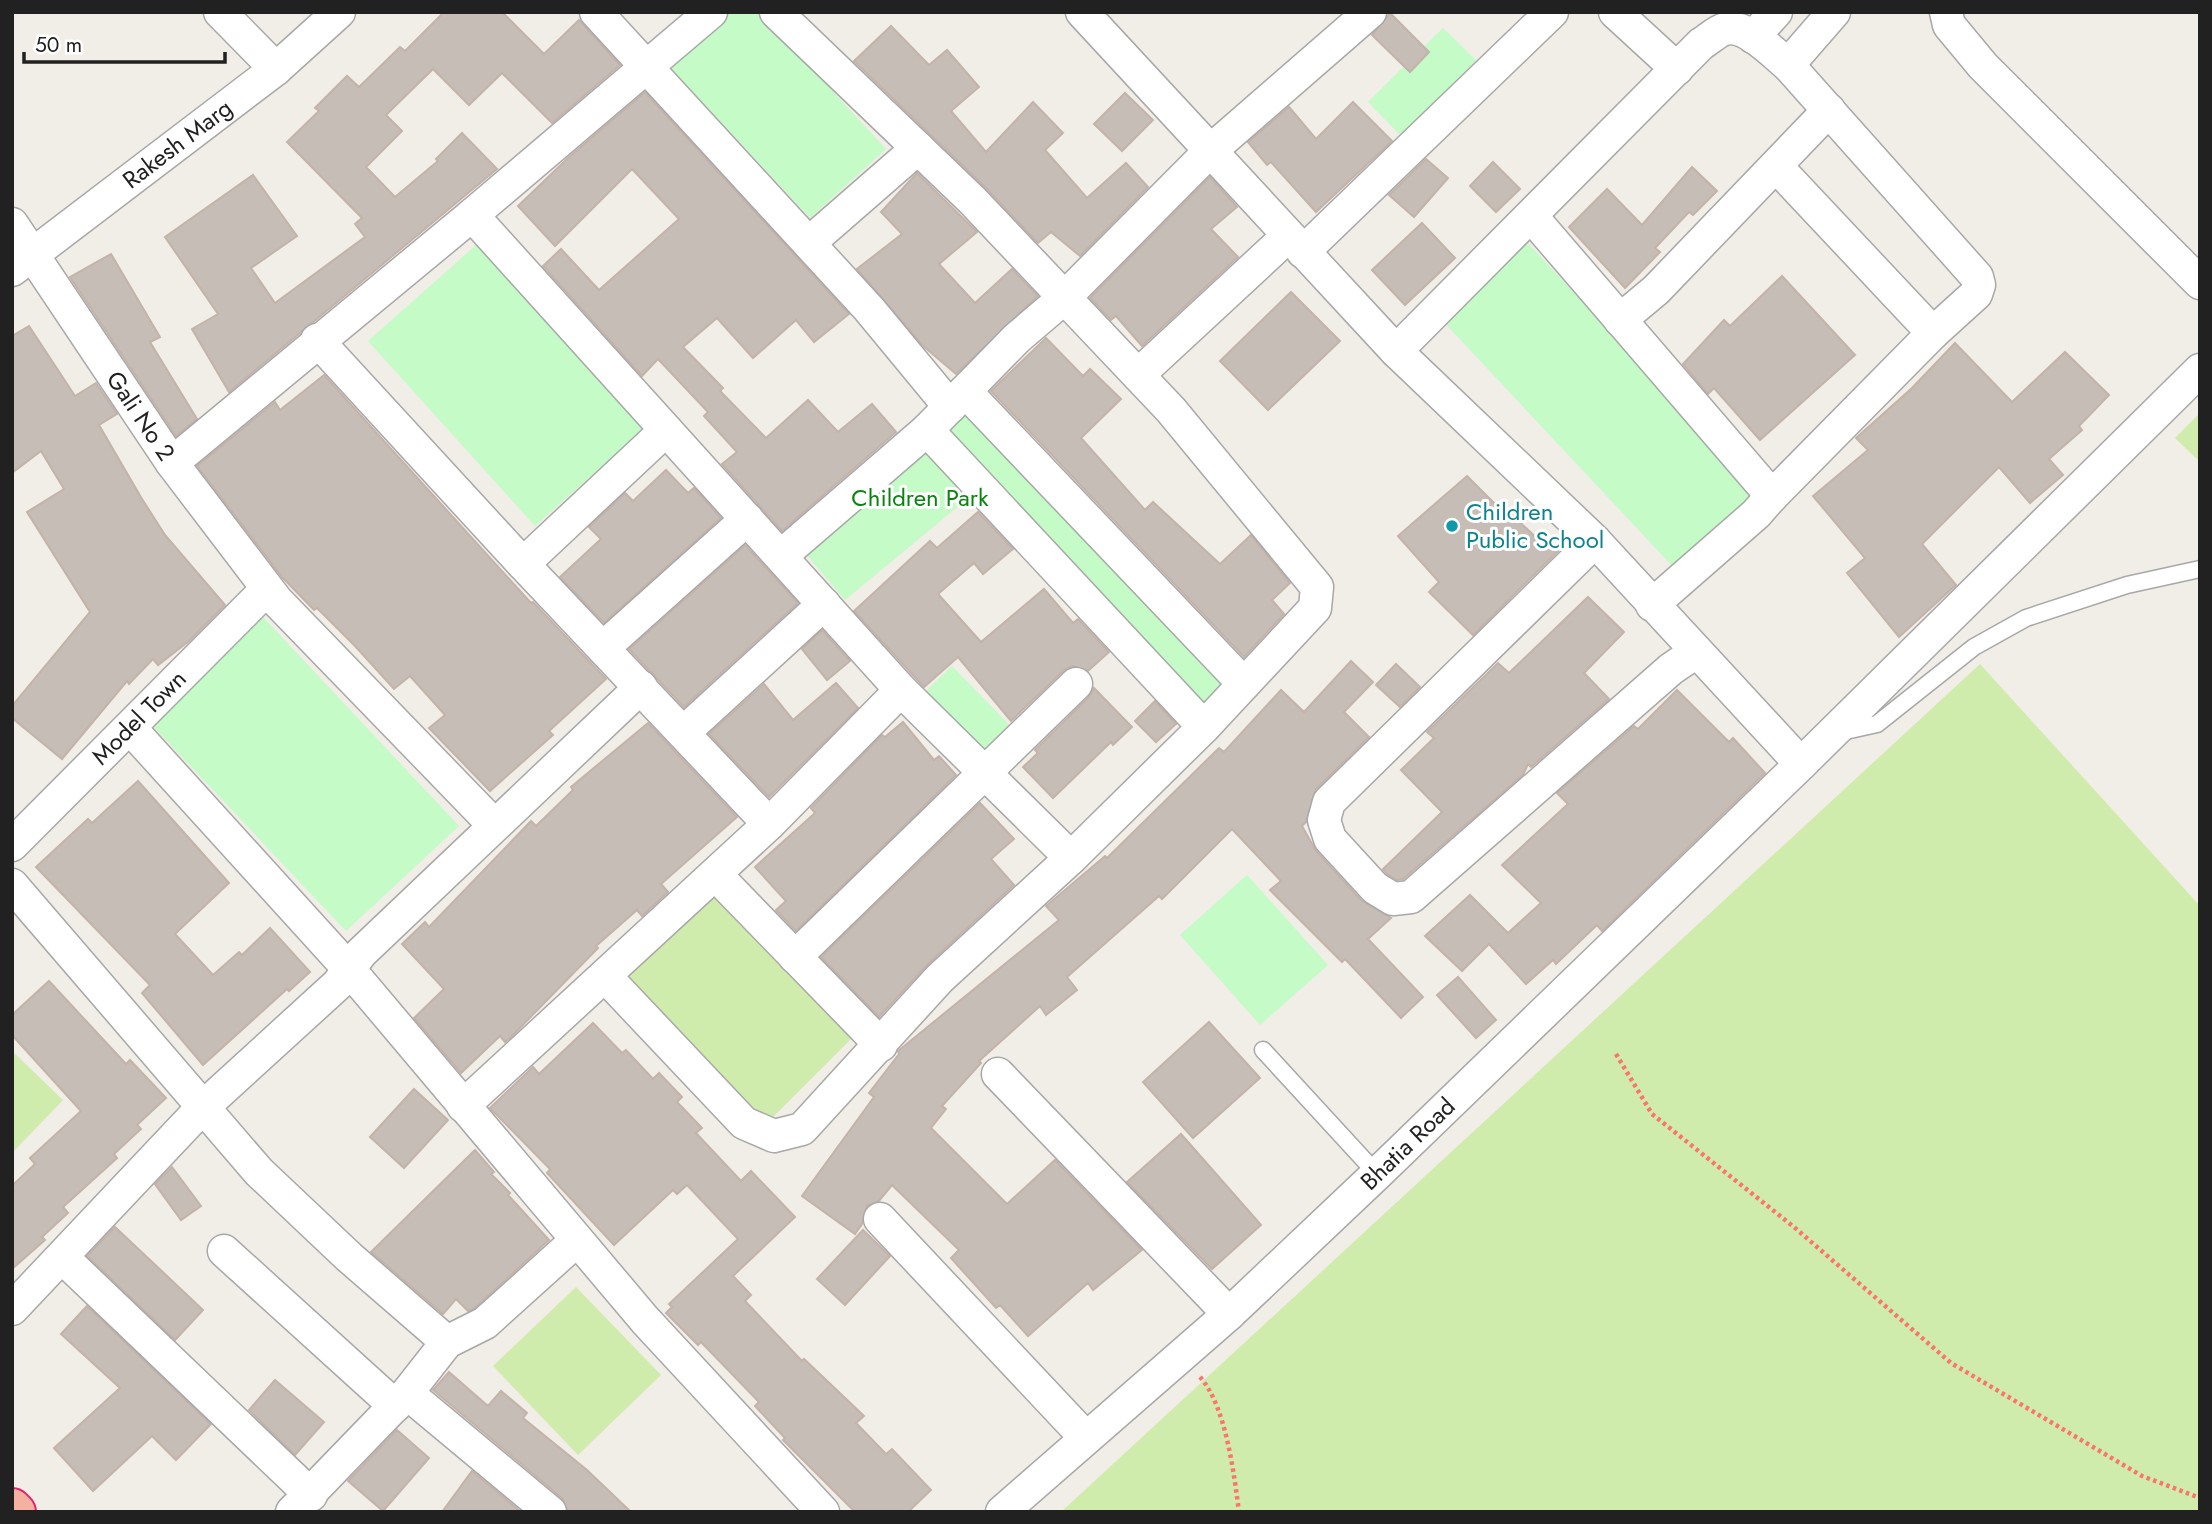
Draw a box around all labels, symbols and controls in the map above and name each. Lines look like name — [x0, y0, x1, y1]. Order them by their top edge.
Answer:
scale bar — [24, 21, 226, 65]
text: 50 m — [35, 30, 82, 60]
street label: Rakesh Marg — [115, 90, 239, 197]
street label: Gali No 2 — [98, 364, 184, 468]
park label: Children Park — [851, 480, 989, 515]
place label: Children Public School — [1466, 494, 1604, 557]
marker: Children Public School — [1444, 518, 1460, 534]
street label: Model Town — [83, 662, 194, 773]
street label: Bhatia Road — [1352, 1089, 1463, 1198]

